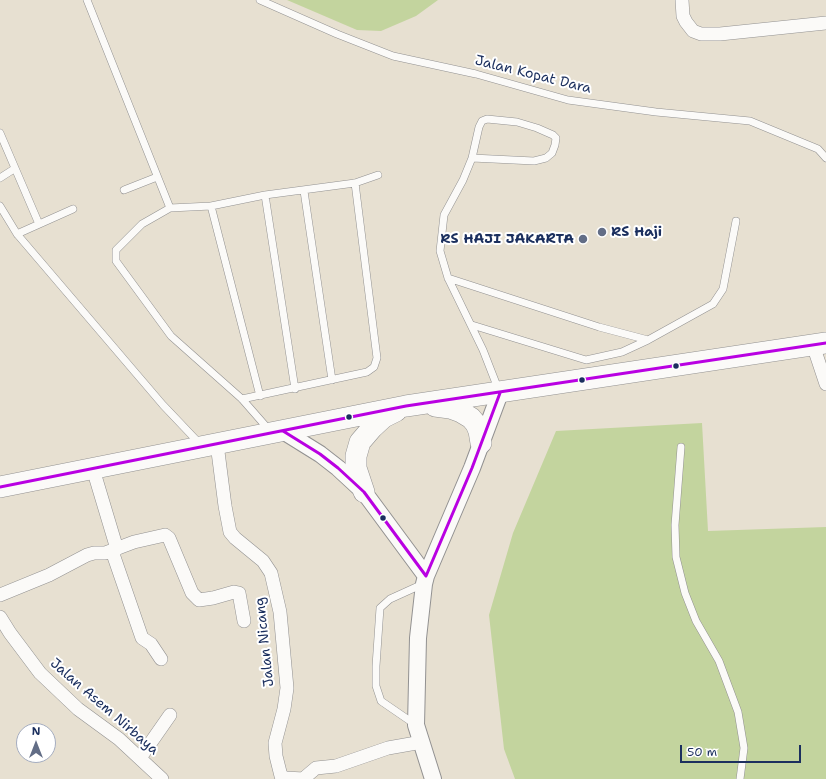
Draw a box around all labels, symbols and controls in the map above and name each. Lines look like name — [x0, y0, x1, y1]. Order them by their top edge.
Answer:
street label: Jalan Kopat Dara — [473, 52, 593, 98]
place label: RS Haji — [611, 224, 662, 240]
marker: RS Haji — [596, 226, 608, 238]
place label: RS HAJI JAKARTA — [440, 231, 574, 247]
marker: RS HAJI JAKARTA — [577, 233, 589, 245]
unlabelled marker — [671, 361, 681, 371]
unlabelled marker — [577, 375, 587, 385]
unlabelled marker — [344, 412, 354, 422]
unlabelled marker — [378, 513, 388, 523]
street label: Jalan Nicang — [252, 596, 278, 688]
street label: Jalan Asem Nirbaya — [46, 655, 162, 759]
north arrow — [16, 723, 56, 763]
text: N — [32, 724, 40, 739]
scale bar — [682, 737, 803, 763]
text: 50 m — [687, 744, 717, 760]

